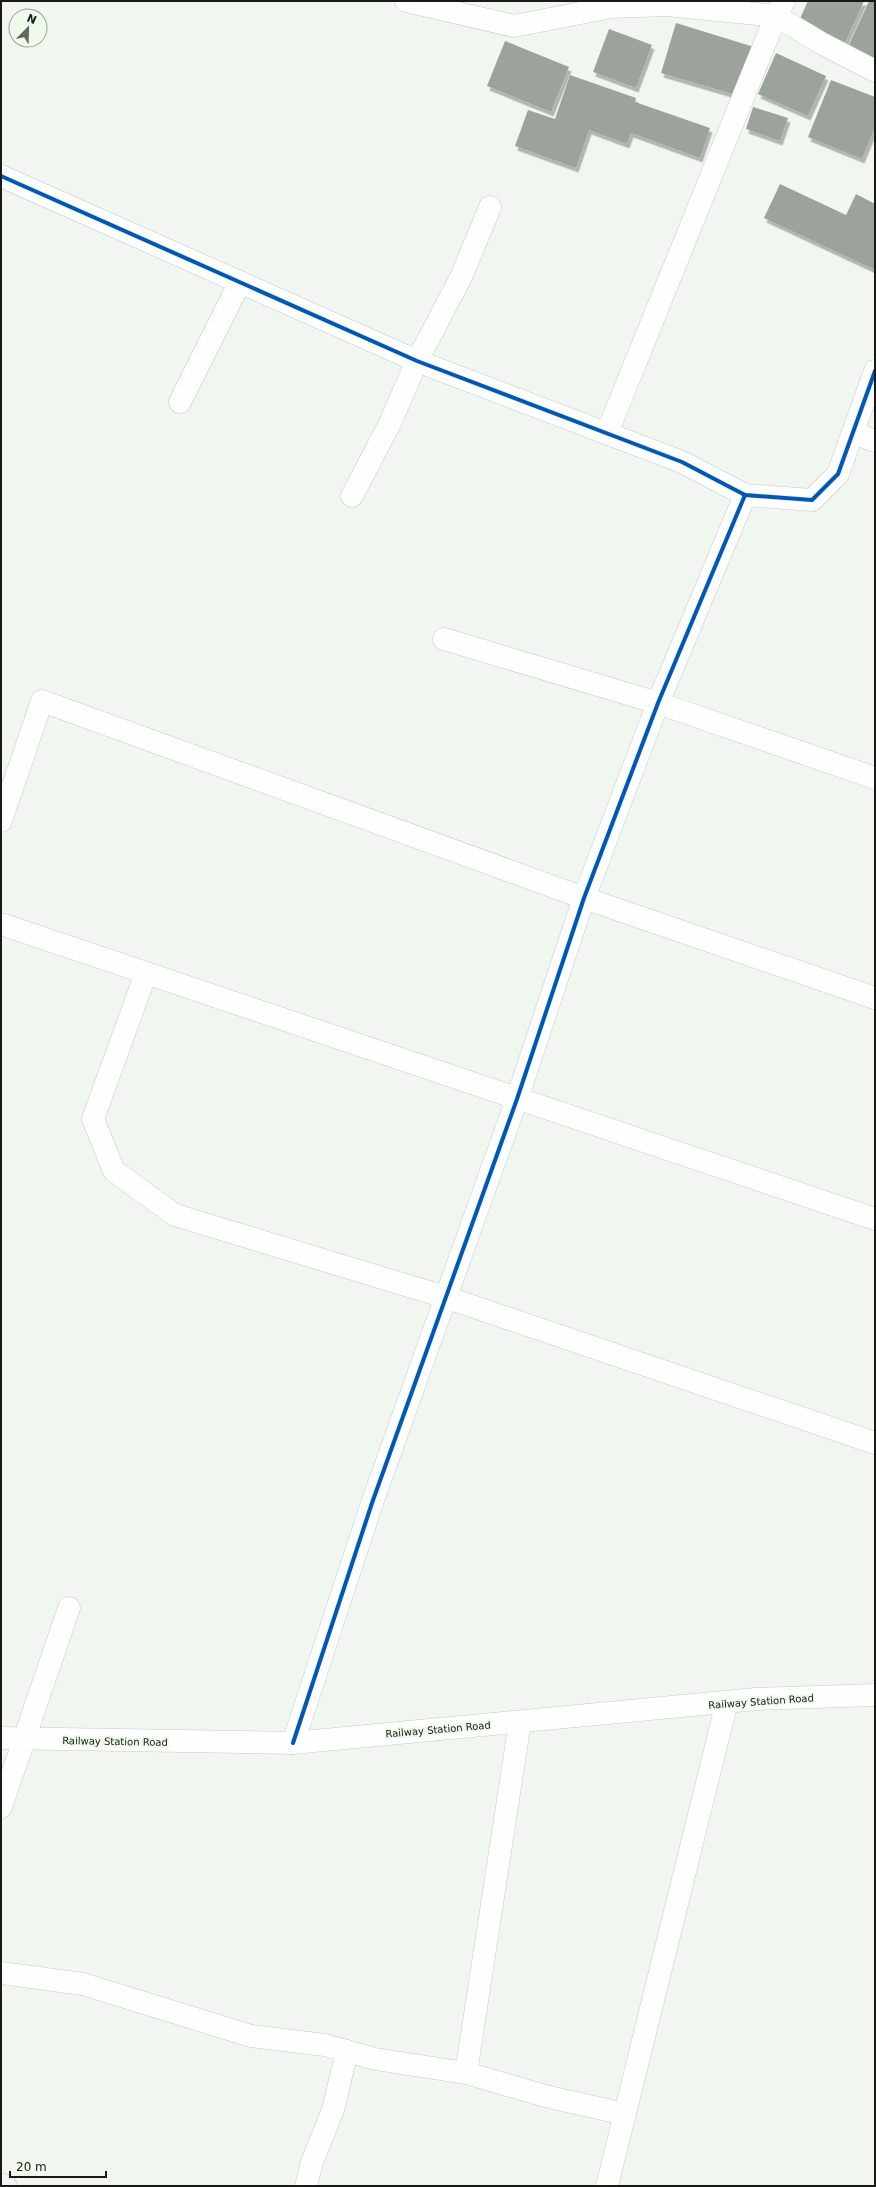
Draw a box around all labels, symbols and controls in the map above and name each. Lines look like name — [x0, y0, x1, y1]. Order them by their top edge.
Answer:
north arrow — [8, 8, 48, 48]
text: N — [25, 11, 38, 27]
street label: Railway Station Road — [708, 1692, 814, 1711]
street label: Railway Station Road — [385, 1719, 491, 1740]
street label: Railway Station Road — [62, 1735, 168, 1748]
scale bar — [10, 2153, 106, 2179]
text: 20 m — [16, 2160, 47, 2174]

